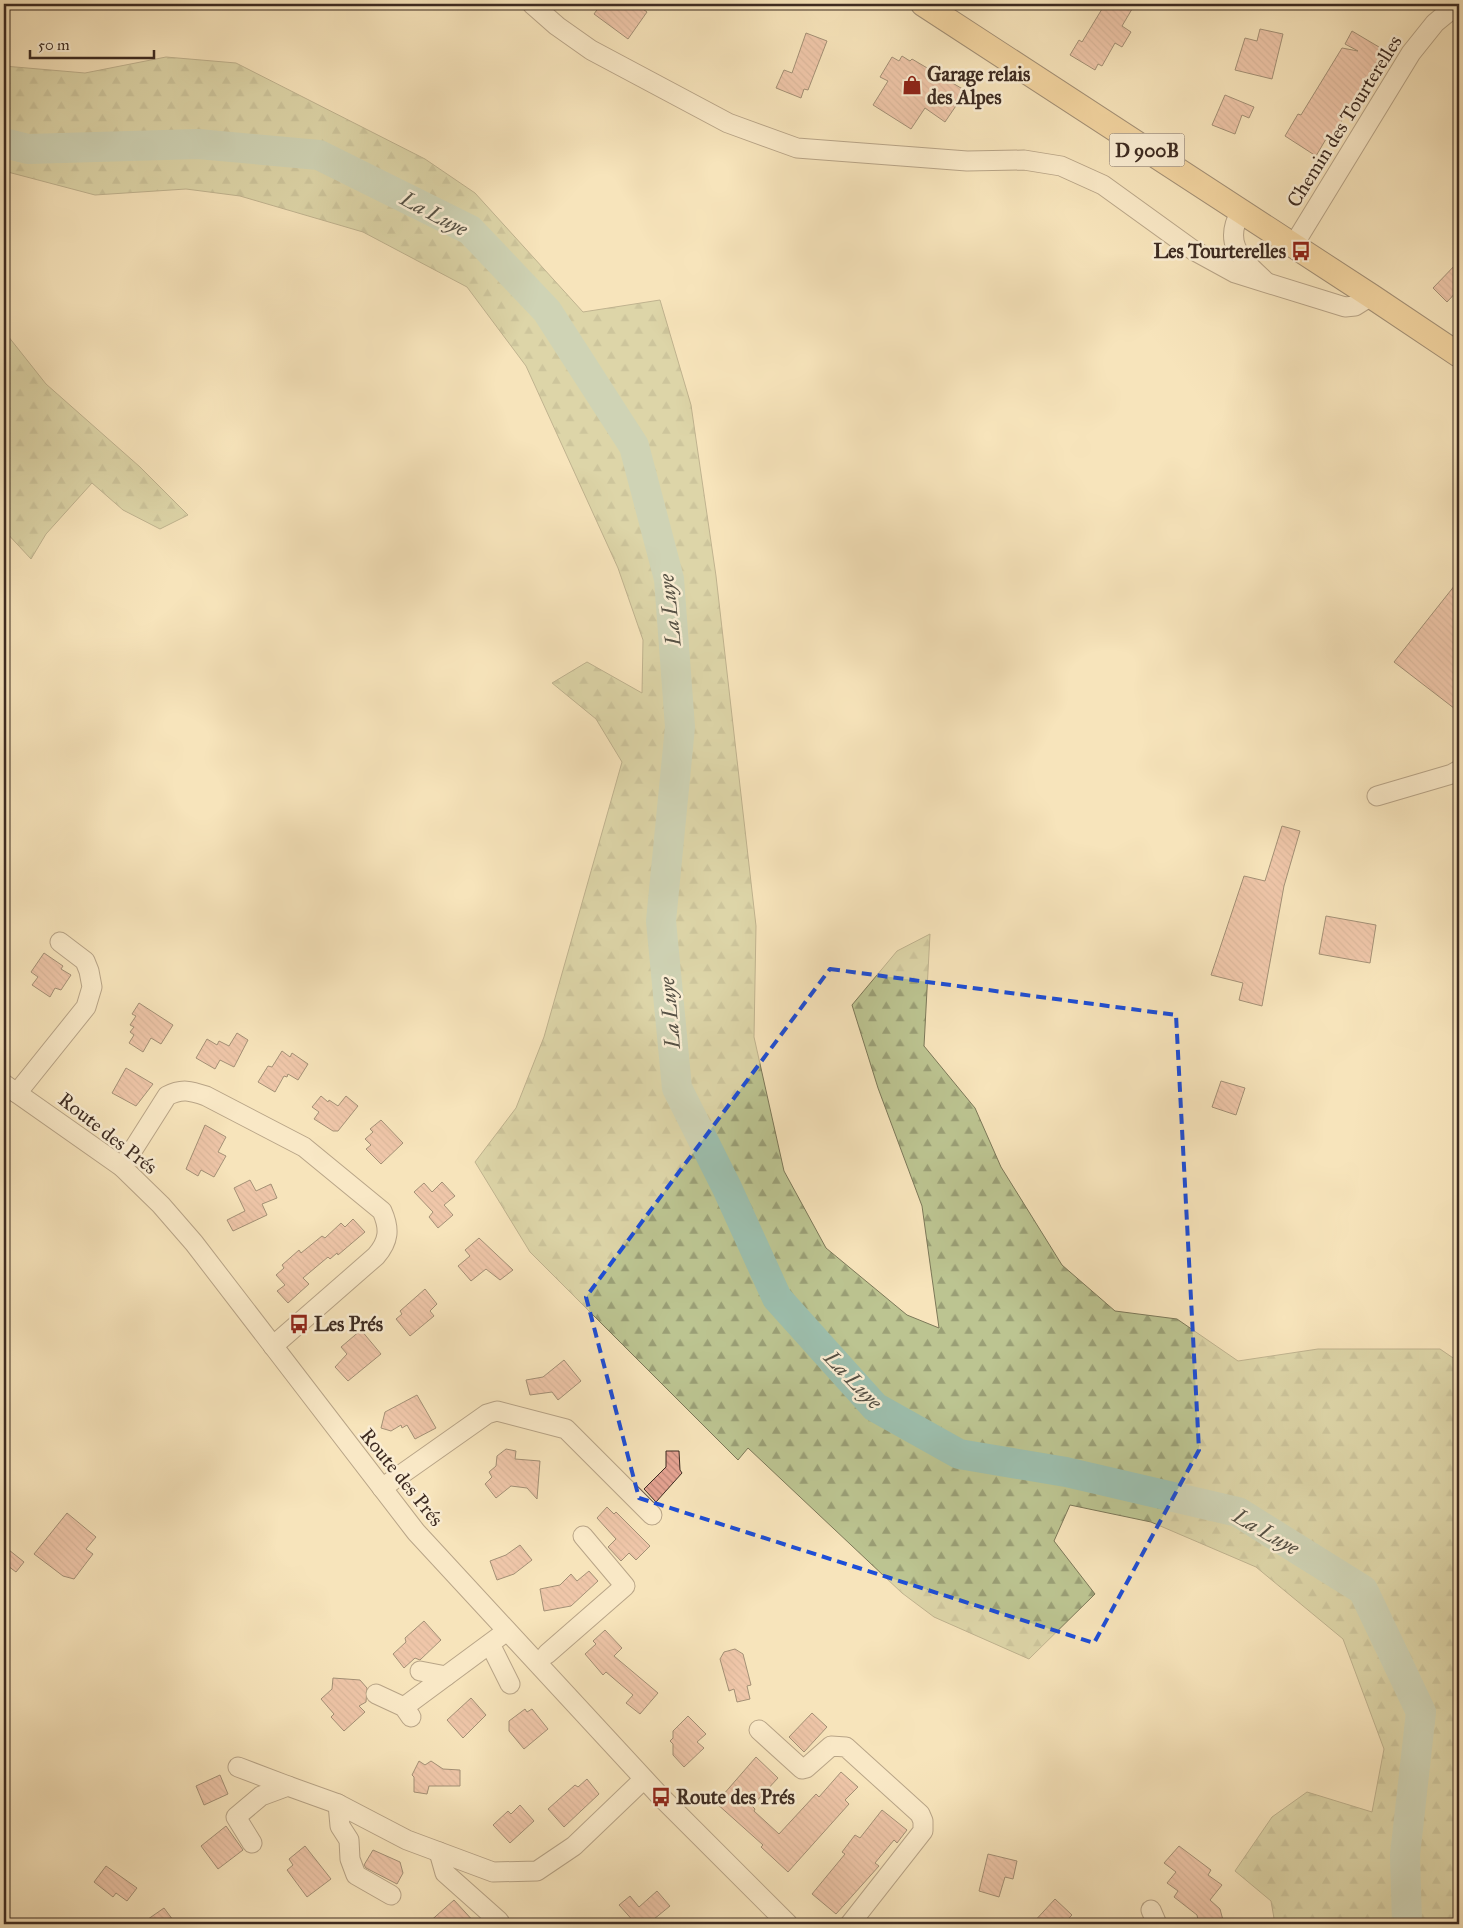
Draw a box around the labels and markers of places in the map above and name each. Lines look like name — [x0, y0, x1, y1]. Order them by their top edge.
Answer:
place label: Garage relais des Alpes — [927, 62, 1031, 110]
shop icon: Garage relais des Alpes — [901, 74, 923, 96]
place label: Les Tourterelles — [1153, 239, 1287, 263]
bus stop icon: Les Tourterelles — [1290, 240, 1312, 262]
place label: Les Prés — [314, 1312, 384, 1336]
bus stop icon: Les Prés — [288, 1313, 310, 1335]
place label: Route des Prés — [676, 1785, 796, 1809]
bus stop icon: Route des Prés — [650, 1786, 672, 1808]

